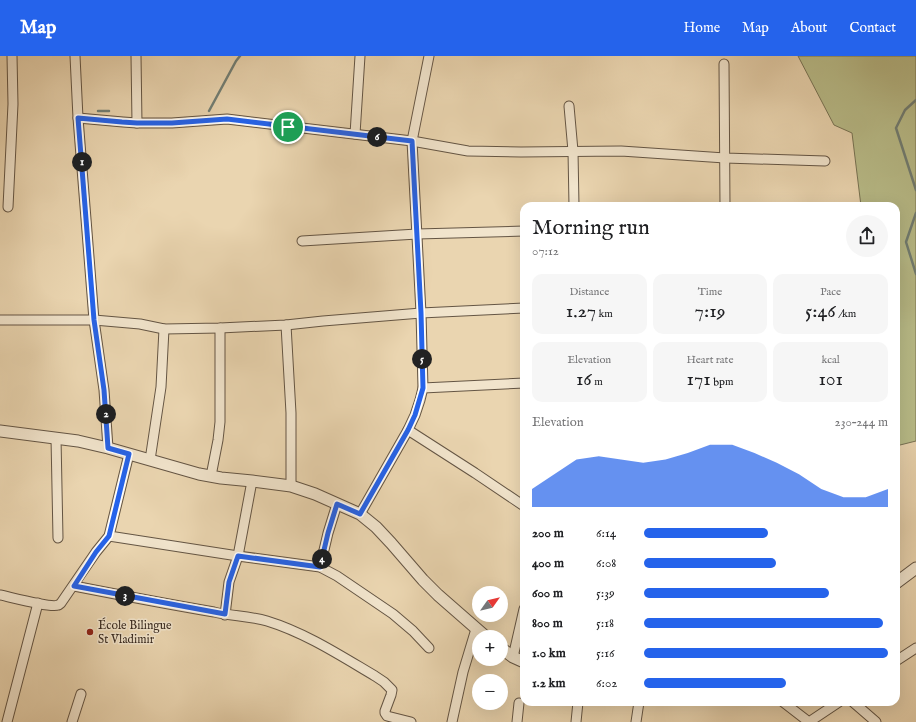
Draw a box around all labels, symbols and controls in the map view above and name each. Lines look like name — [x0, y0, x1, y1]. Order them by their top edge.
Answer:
text: Map — [20, 16, 56, 40]
text: Home — [684, 19, 720, 37]
text: Map — [742, 19, 769, 37]
text: About — [791, 19, 827, 37]
text: Contact — [849, 19, 896, 37]
pin — [271, 110, 305, 144]
icon: arrive — [277, 116, 299, 138]
pin: 6 — [367, 127, 387, 147]
text: 6 — [375, 130, 379, 144]
pin: 1 — [72, 152, 92, 172]
text: 1 — [80, 155, 84, 169]
text: Morning run — [532, 214, 650, 242]
button: share — [846, 215, 888, 257]
text: 07:12 — [532, 243, 559, 260]
text: Distance — [569, 285, 609, 299]
text: Time — [698, 285, 722, 299]
text: Pace — [820, 285, 841, 299]
text: 1.27 — [566, 299, 596, 324]
text: 7:19 — [695, 299, 725, 324]
text: 5:46 — [805, 299, 836, 324]
text: km — [596, 307, 613, 321]
text: /km — [836, 307, 856, 321]
pin: 5 — [412, 349, 432, 369]
text: 5 — [420, 352, 424, 366]
text: Elevation — [568, 353, 611, 367]
text: Heart rate — [687, 353, 733, 367]
text: kcal — [821, 353, 840, 367]
text: 16 — [576, 367, 592, 392]
text: 171 — [687, 367, 711, 392]
text: 101 — [818, 367, 843, 392]
text: m — [592, 375, 603, 389]
text: bpm — [711, 375, 733, 389]
pin: 2 — [96, 404, 116, 424]
text: 2 — [103, 407, 109, 421]
text: Elevation — [532, 414, 584, 431]
text: 230–244 m — [835, 414, 888, 431]
text: 200 m — [532, 525, 564, 542]
text: 6:14 — [596, 525, 616, 542]
pin: 4 — [312, 549, 332, 569]
text: 4 — [319, 552, 325, 566]
text: 400 m — [532, 555, 564, 572]
text: 6:08 — [596, 555, 616, 572]
text: 600 m — [532, 585, 563, 602]
text: 5:39 — [596, 585, 615, 602]
pin: 3 — [115, 586, 135, 606]
north arrow — [472, 586, 508, 622]
map controls — [472, 586, 508, 710]
text: 3 — [123, 589, 127, 603]
text: 800 m — [532, 615, 563, 632]
text: 5:18 — [596, 615, 614, 632]
place label: École Bilingue St Vladimir — [98, 617, 172, 647]
marker: École Bilingue St Vladimir — [85, 627, 95, 637]
button: + — [472, 630, 508, 666]
text: 1.0 km — [532, 645, 566, 662]
text: 5:16 — [596, 645, 614, 662]
button: − — [472, 674, 508, 710]
text: 1.2 km — [532, 675, 566, 692]
text: 6:02 — [596, 675, 617, 692]

